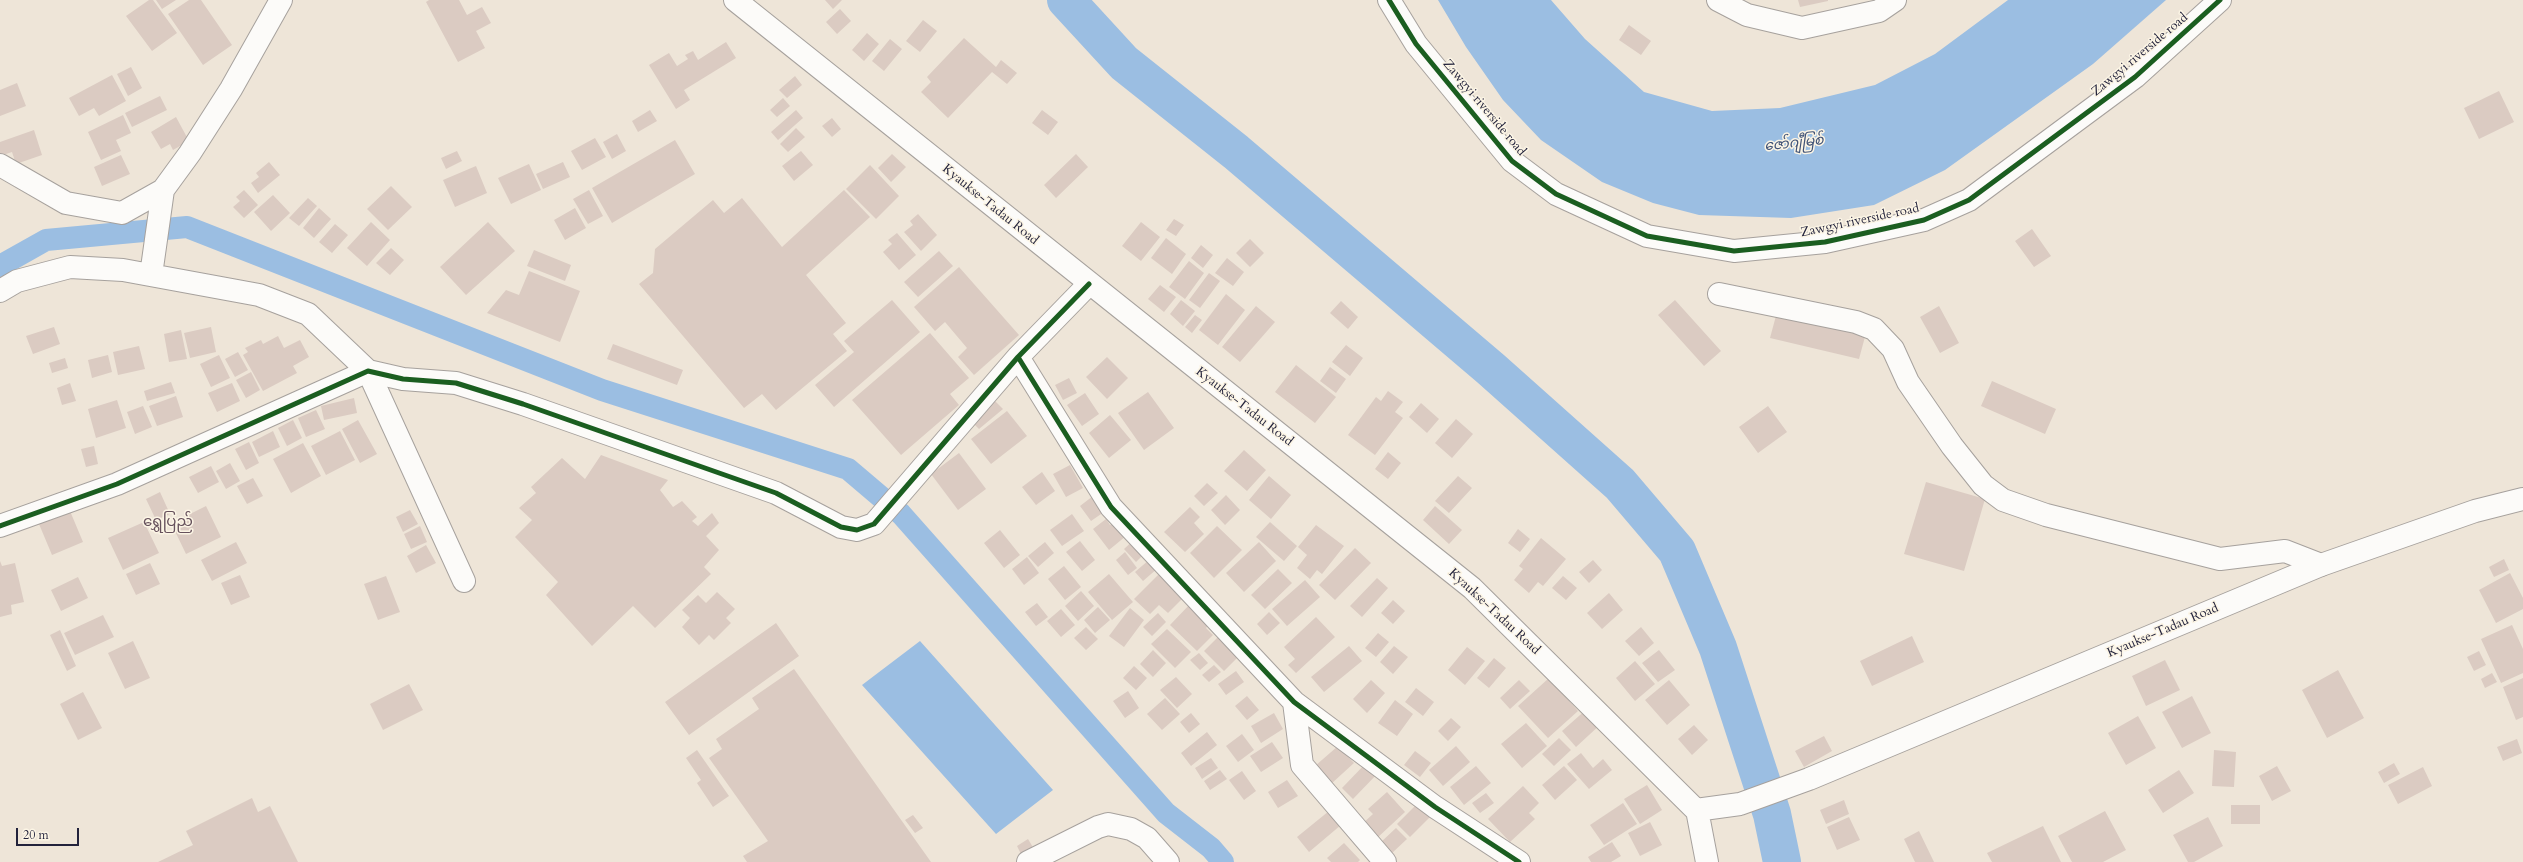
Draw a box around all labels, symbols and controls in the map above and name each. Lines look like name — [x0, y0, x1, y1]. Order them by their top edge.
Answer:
street label: Zawgyi riverside road — [2089, 10, 2191, 100]
street label: Zawgyi riverside road — [1439, 57, 1529, 159]
water label: ဇော်ဂျီမြစ် — [1763, 133, 1825, 155]
street label: Kyaukse-Tadau Road — [939, 161, 1041, 249]
street label: Zawgyi riverside road — [1799, 201, 1921, 241]
street label: Kyaukse-Tadau Road — [1192, 364, 1296, 450]
district label: ရွှေပြည် — [143, 514, 193, 532]
street label: Kyaukse-Tadau Road — [1445, 566, 1543, 658]
street label: Kyaukse-Tadau Road — [2105, 601, 2221, 661]
scale bar — [18, 820, 81, 846]
text: 20 m — [23, 827, 49, 843]

